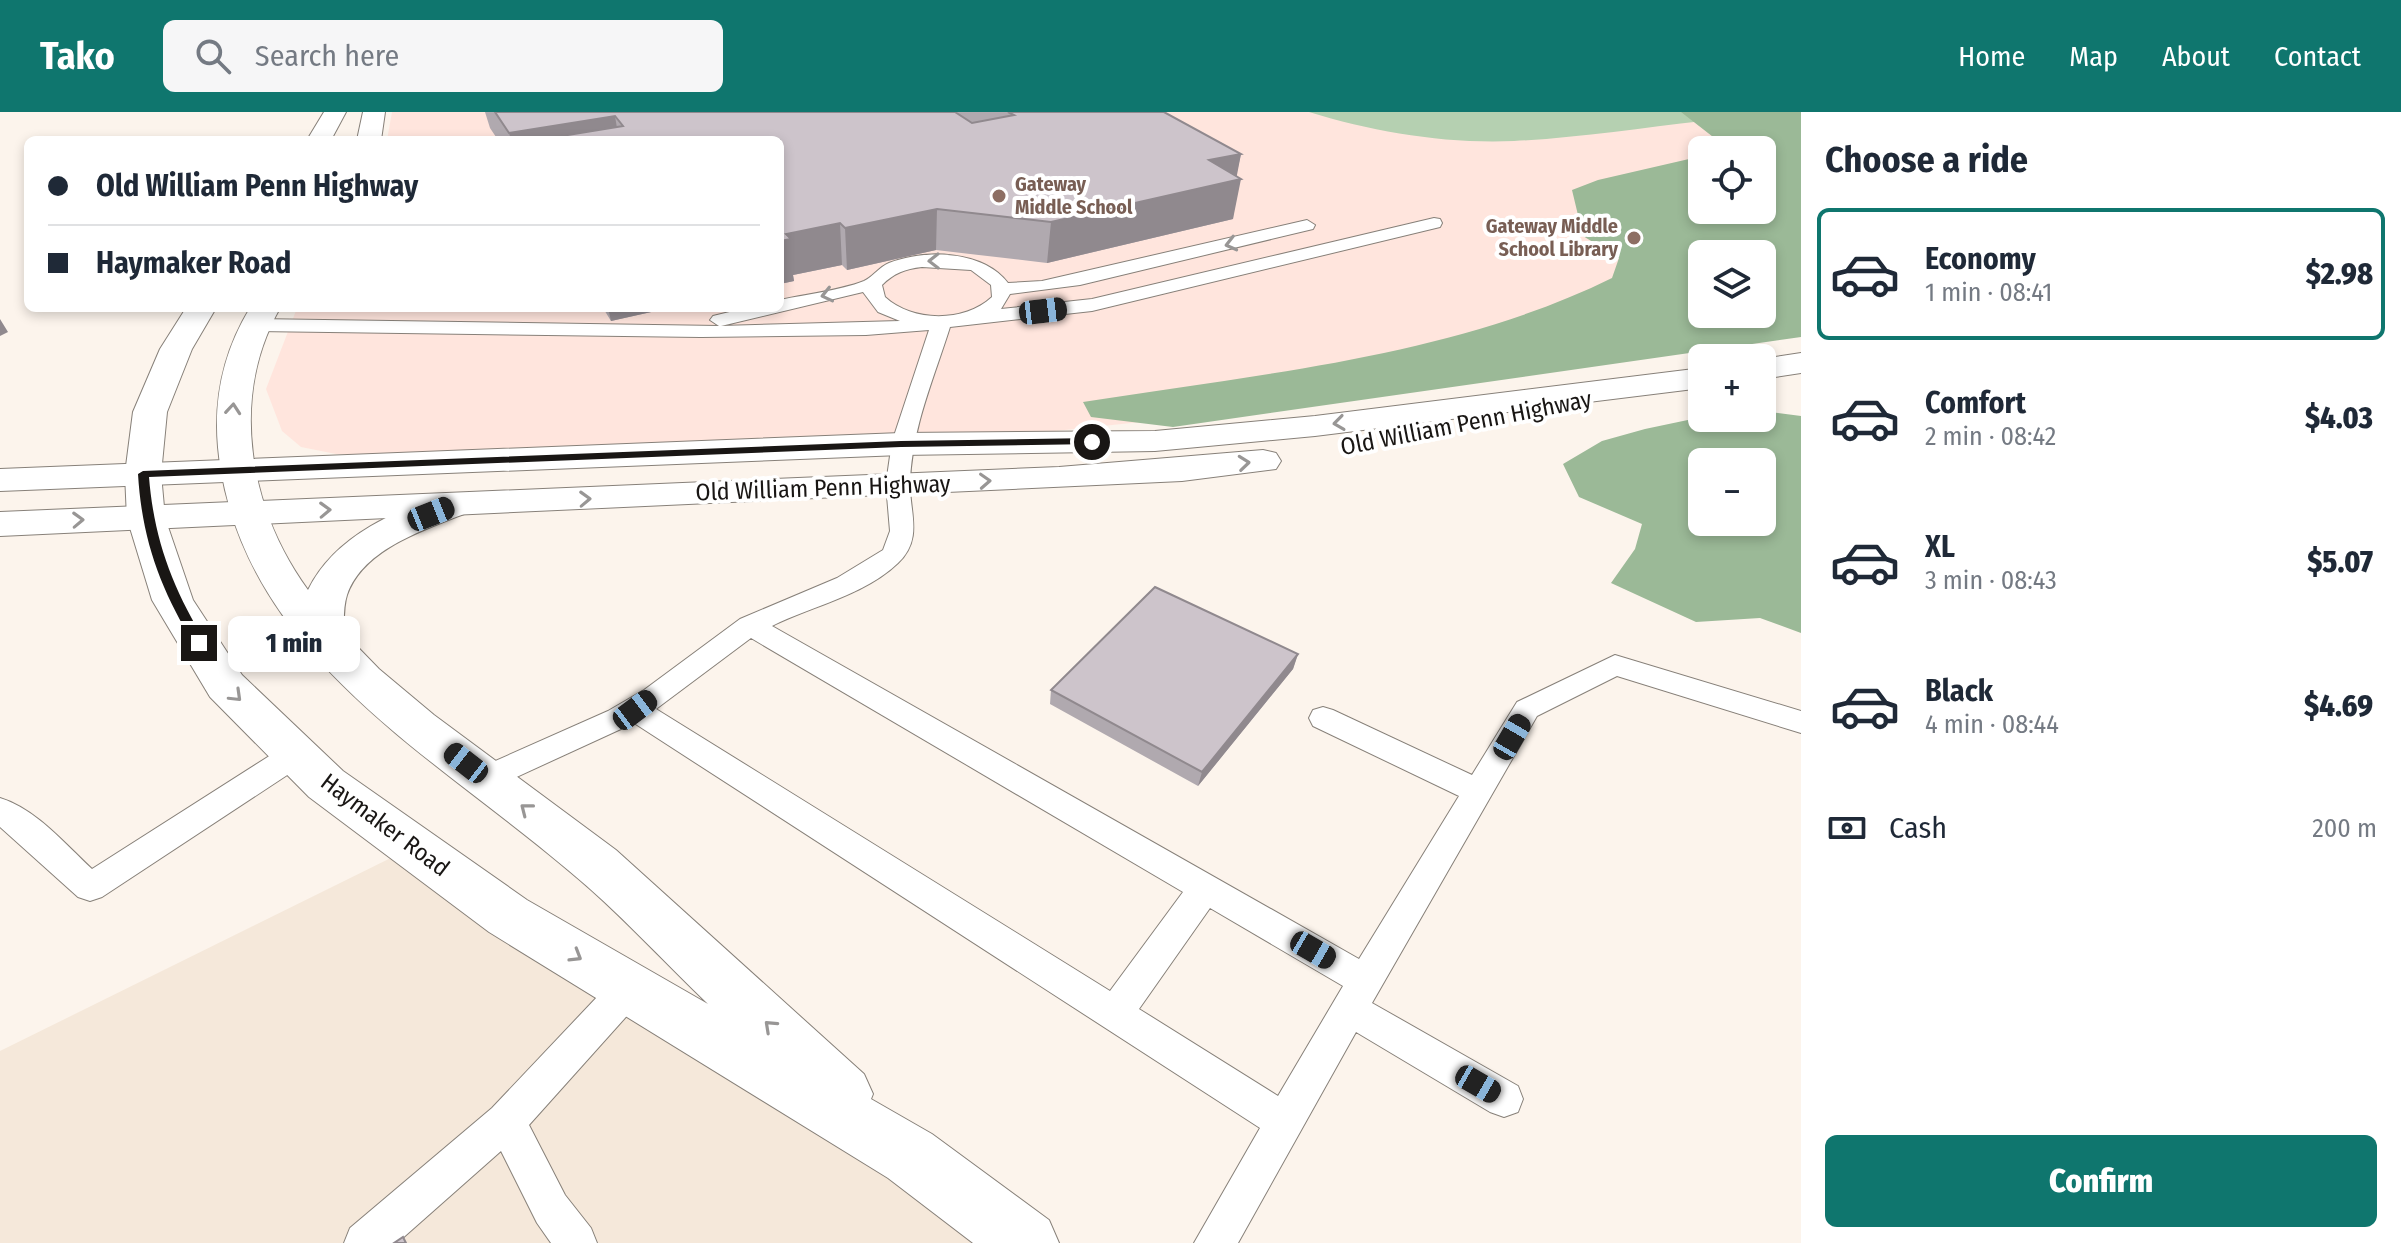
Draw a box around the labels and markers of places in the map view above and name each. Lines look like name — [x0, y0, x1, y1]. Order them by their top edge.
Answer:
place label: Gateway Middle School — [1015, 172, 1133, 219]
marker: Gateway Middle School — [990, 187, 1008, 205]
place label: Gateway Middle School Library — [1486, 214, 1618, 261]
marker: Gateway Middle School Library — [1625, 229, 1643, 247]

